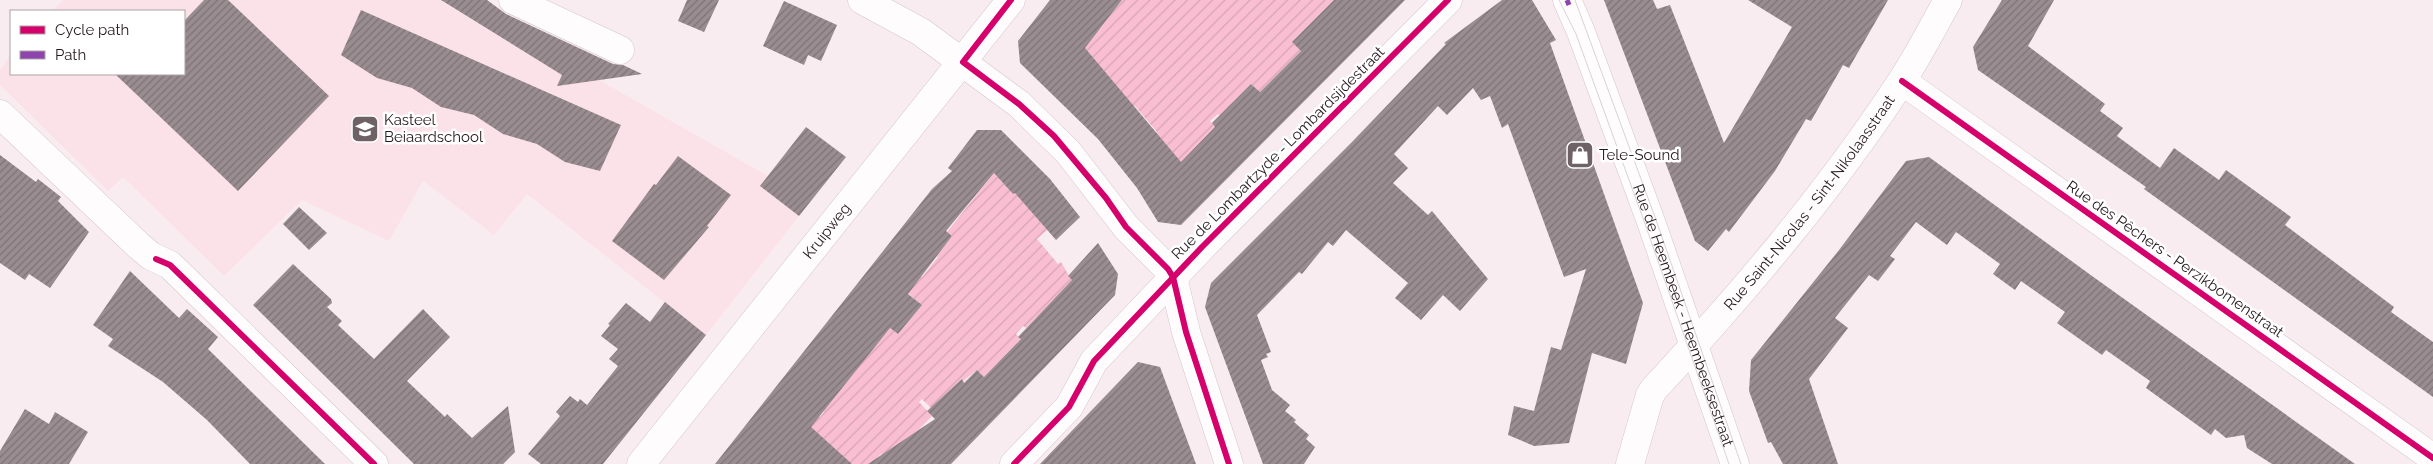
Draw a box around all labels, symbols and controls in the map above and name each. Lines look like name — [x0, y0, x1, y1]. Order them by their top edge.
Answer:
legend — [10, 10, 185, 75]
text: Cycle path — [55, 21, 129, 39]
street label: Rue de Lombartzyde - Lombardsijdestraat — [1168, 43, 1388, 263]
text: Path — [55, 46, 86, 64]
street label: Rue Saint-Nicolas - Sint-Nikolaasstraat — [1720, 92, 1899, 314]
place label: Kasteel Beiaardschool — [384, 111, 484, 146]
school or university icon: Kasteel Beiaardschool — [350, 114, 380, 144]
shop icon: Tele-Sound — [1565, 140, 1595, 170]
place label: Tele-Sound — [1599, 146, 1680, 164]
street label: Rue des Pêchers - Perzikbomenstraat — [2063, 177, 2287, 341]
street label: Rue de Heembeek - Heembeeksestraat — [1629, 182, 1737, 449]
street label: Kruipweg — [799, 200, 854, 262]

